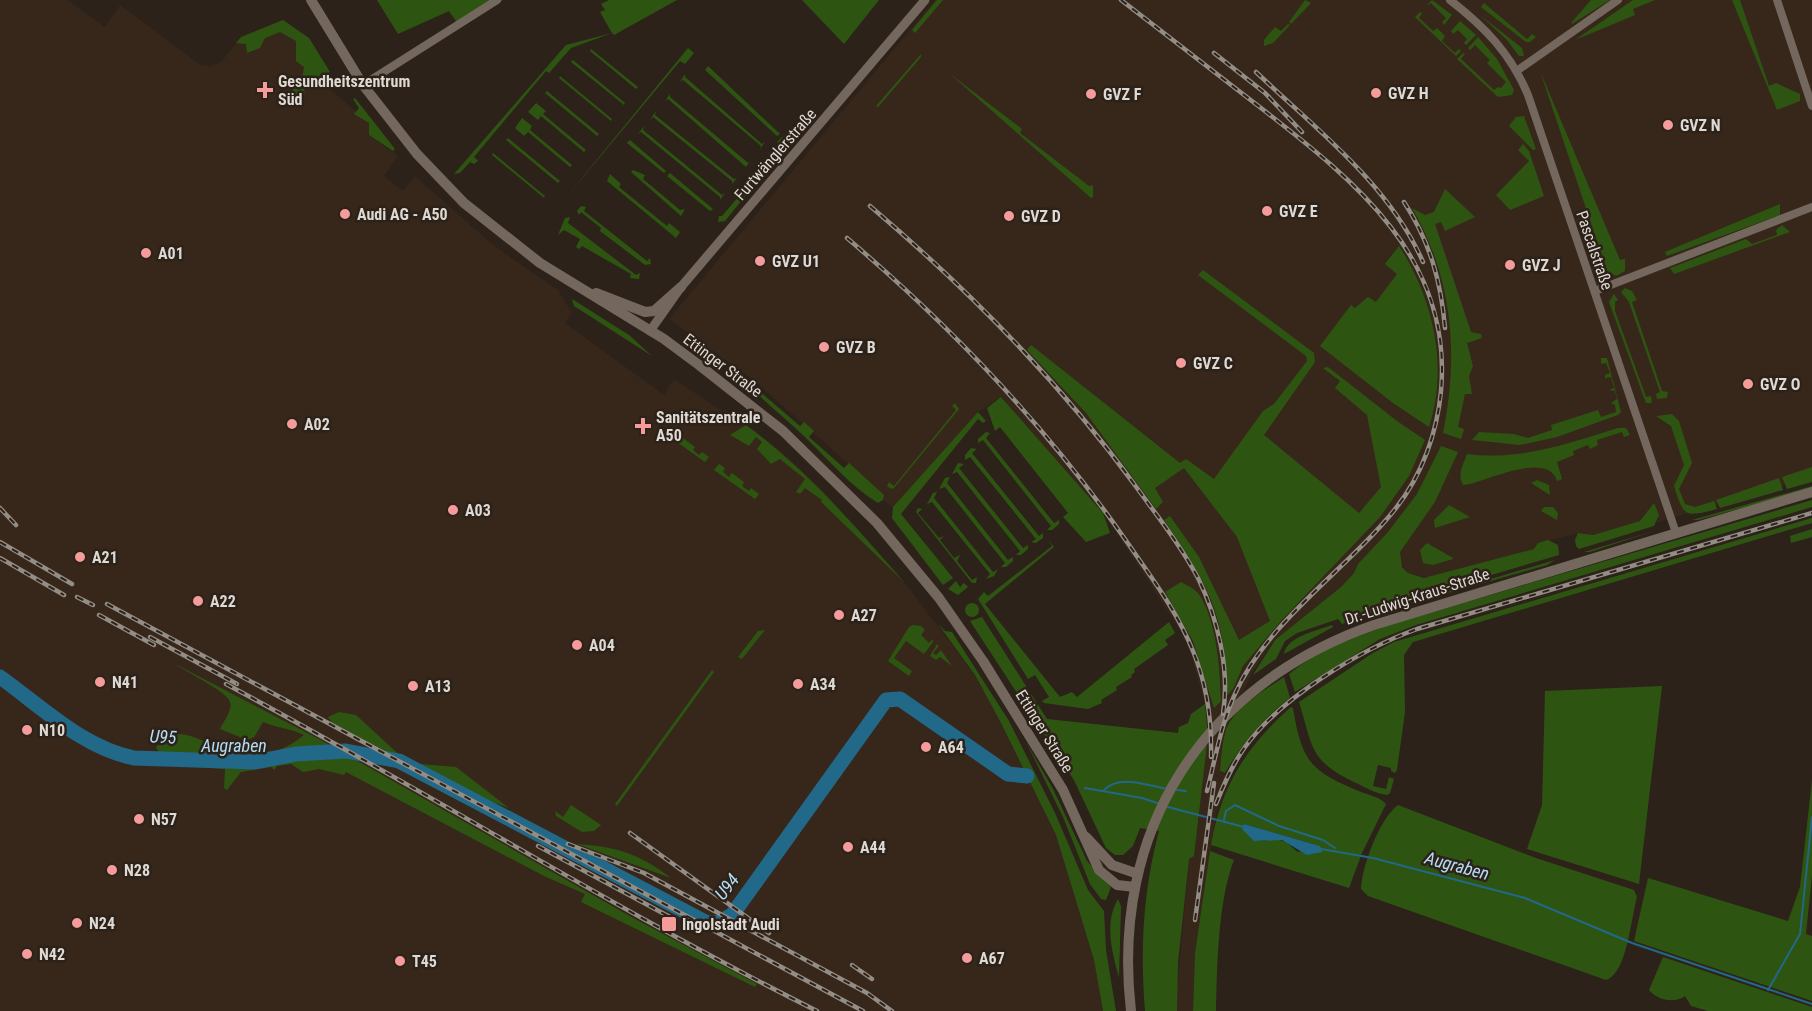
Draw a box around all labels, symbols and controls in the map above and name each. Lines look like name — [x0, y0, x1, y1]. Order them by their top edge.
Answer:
place label: Gesundheitszentrum Süd — [278, 72, 410, 109]
marker: Gesundheitszentrum Süd — [256, 81, 274, 99]
place label: GVZ H — [1388, 84, 1429, 103]
place label: GVZ F — [1103, 85, 1142, 104]
marker: GVZ H — [1369, 86, 1383, 100]
marker: GVZ F — [1084, 87, 1098, 101]
street label: Furtwänglerstraße — [730, 105, 820, 204]
place label: GVZ N — [1680, 116, 1721, 135]
marker: GVZ N — [1661, 118, 1675, 132]
place label: GVZ E — [1279, 202, 1318, 221]
marker: GVZ E — [1260, 204, 1274, 218]
place label: Audi AG - A50 — [357, 205, 448, 224]
marker: Audi AG - A50 — [338, 207, 352, 221]
place label: GVZ D — [1021, 207, 1061, 226]
street label: Pascalstraße — [1572, 208, 1617, 292]
marker: GVZ D — [1002, 209, 1016, 223]
place label: A01 — [158, 244, 184, 263]
marker: A01 — [139, 246, 153, 260]
place label: GVZ U1 — [772, 252, 820, 271]
marker: GVZ U1 — [753, 254, 767, 268]
place label: GVZ J — [1522, 256, 1561, 275]
marker: GVZ J — [1503, 258, 1517, 272]
street label: Ettinger Straße — [679, 330, 766, 401]
place label: GVZ B — [836, 338, 876, 357]
marker: GVZ B — [817, 340, 831, 354]
place label: GVZ C — [1193, 354, 1233, 373]
marker: GVZ C — [1174, 356, 1188, 370]
place label: GVZ O — [1760, 375, 1800, 394]
marker: GVZ O — [1741, 377, 1755, 391]
place label: Sanitätszentrale A50 — [656, 408, 761, 445]
place label: A02 — [304, 415, 330, 434]
marker: A02 — [285, 417, 299, 431]
marker: Sanitätszentrale A50 — [634, 417, 652, 435]
place label: A03 — [465, 501, 491, 520]
marker: A03 — [446, 503, 460, 517]
place label: A21 — [92, 548, 118, 567]
marker: A21 — [73, 550, 87, 564]
street label: Dr.-Ludwig-Kraus-Straße — [1342, 564, 1492, 629]
place label: A22 — [210, 592, 236, 611]
marker: A22 — [191, 594, 205, 608]
place label: A27 — [851, 606, 877, 625]
marker: A27 — [832, 608, 846, 622]
place label: A04 — [589, 636, 615, 655]
marker: A04 — [570, 638, 584, 652]
place label: N41 — [112, 673, 138, 692]
marker: N41 — [93, 675, 107, 689]
place label: A34 — [810, 675, 836, 694]
place label: A13 — [425, 677, 451, 696]
marker: A34 — [791, 677, 805, 691]
marker: A13 — [406, 679, 420, 693]
street label: Ettinger Straße — [1012, 686, 1078, 776]
place label: N10 — [39, 721, 65, 740]
marker: N10 — [20, 723, 34, 737]
water label: U95 — [149, 725, 177, 748]
water label: Augraben — [200, 735, 267, 756]
place label: A64 — [938, 738, 964, 757]
marker: A64 — [919, 740, 933, 754]
place label: N57 — [151, 810, 177, 829]
marker: N57 — [132, 812, 146, 826]
place label: A44 — [860, 838, 886, 857]
marker: A44 — [841, 840, 855, 854]
water label: Augraben — [1422, 847, 1492, 884]
place label: N28 — [124, 861, 150, 880]
marker: N28 — [105, 863, 119, 877]
water label: U94 — [710, 869, 743, 904]
place label: N24 — [89, 914, 115, 933]
marker: Ingolstadt Audi — [660, 915, 678, 933]
place label: Ingolstadt Audi — [682, 915, 780, 934]
marker: N24 — [70, 916, 84, 930]
place label: N42 — [39, 945, 65, 964]
marker: N42 — [20, 947, 34, 961]
place label: A67 — [979, 949, 1005, 968]
marker: A67 — [960, 951, 974, 965]
place label: T45 — [412, 952, 437, 971]
marker: T45 — [393, 954, 407, 968]

